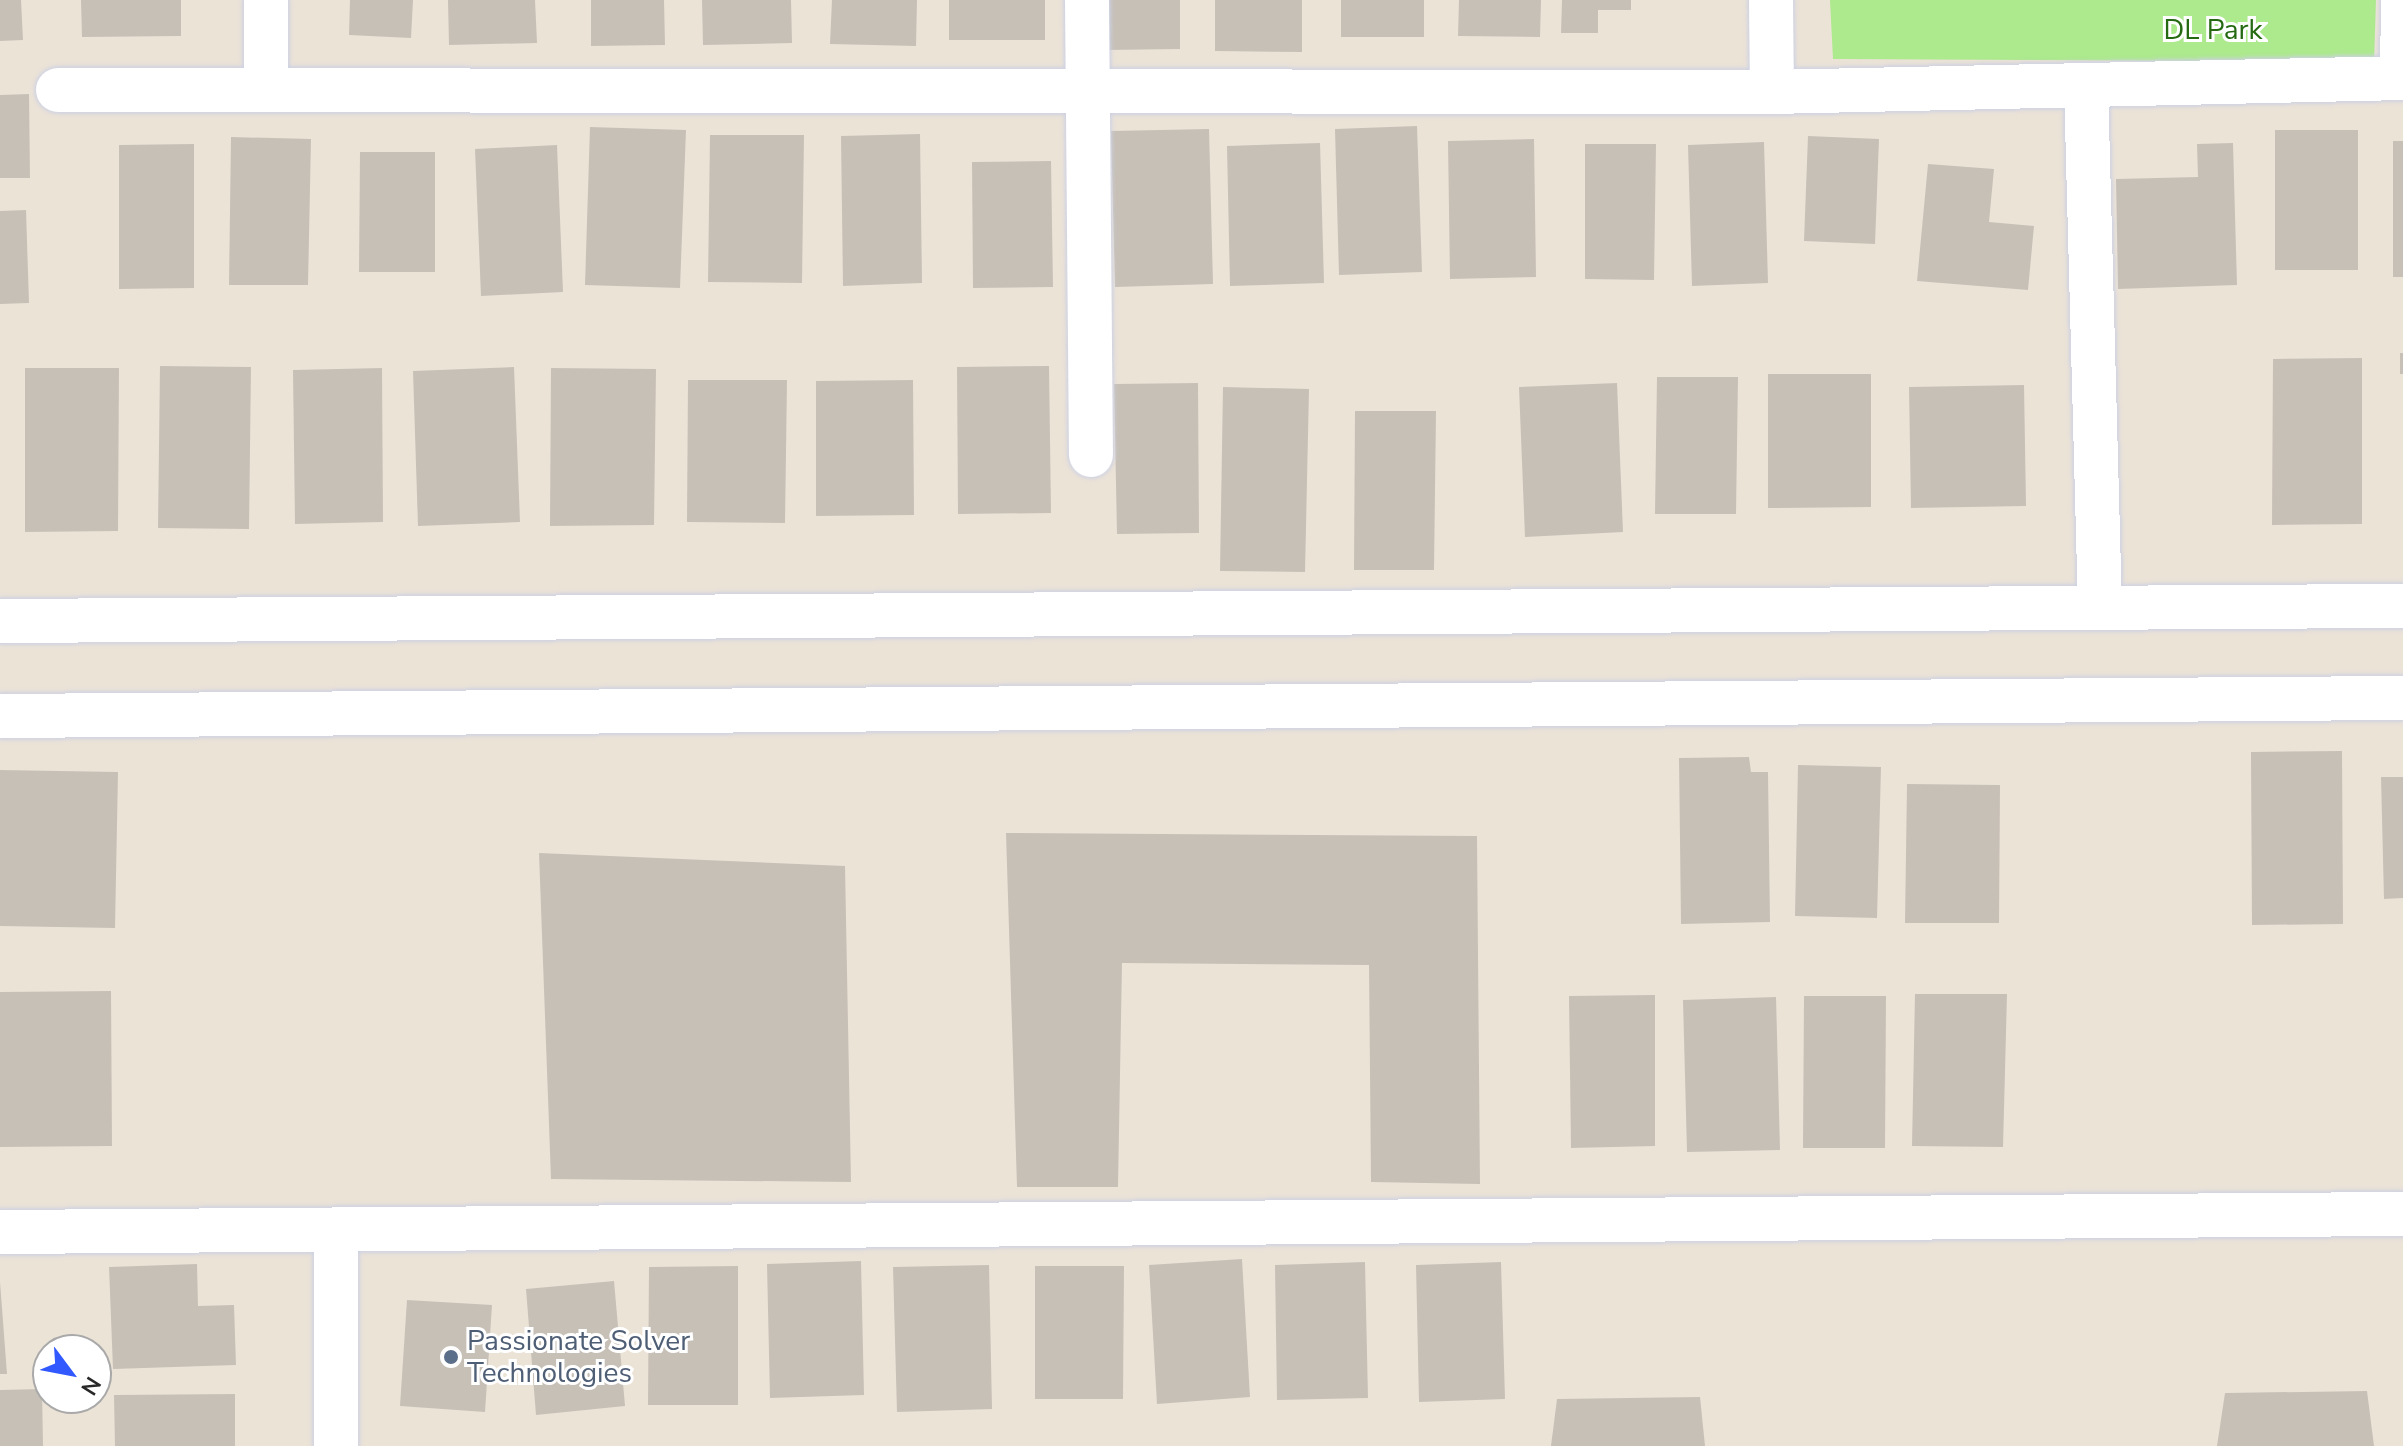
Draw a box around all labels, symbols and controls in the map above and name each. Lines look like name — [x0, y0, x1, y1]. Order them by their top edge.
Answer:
park label: DL Park — [2163, 13, 2263, 47]
place label: Passionate Solver Technologies — [467, 1324, 690, 1390]
north arrow — [32, 1334, 112, 1414]
marker: Passionate Solver Technologies — [442, 1348, 460, 1366]
text: N — [74, 1371, 108, 1401]

